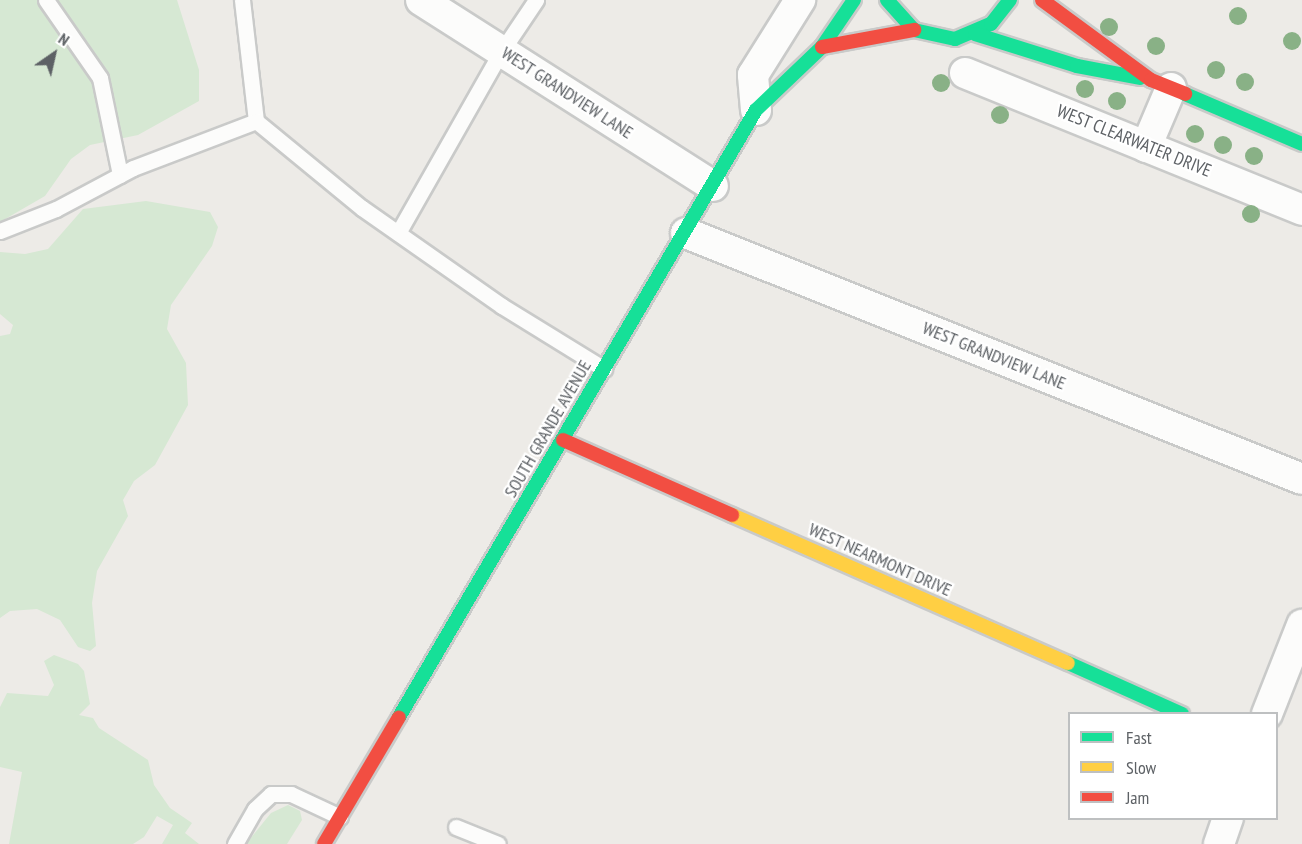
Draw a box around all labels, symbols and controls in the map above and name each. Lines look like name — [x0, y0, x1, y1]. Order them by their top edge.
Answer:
north arrow — [24, 24, 84, 84]
text: N — [55, 28, 73, 50]
street label: WEST GRANDVIEW LANE — [497, 42, 637, 144]
street label: WEST CLEARWATER DRIVE — [1053, 100, 1215, 182]
street label: WEST GRANDVIEW LANE — [919, 317, 1069, 395]
street label: SOUTH GRANDE AVENUE — [500, 356, 596, 502]
street label: WEST NEARMONT DRIVE — [805, 519, 955, 601]
legend — [1068, 712, 1278, 820]
text: Fast — [1126, 726, 1152, 749]
text: Slow — [1126, 756, 1156, 779]
text: Jam — [1126, 786, 1149, 809]

